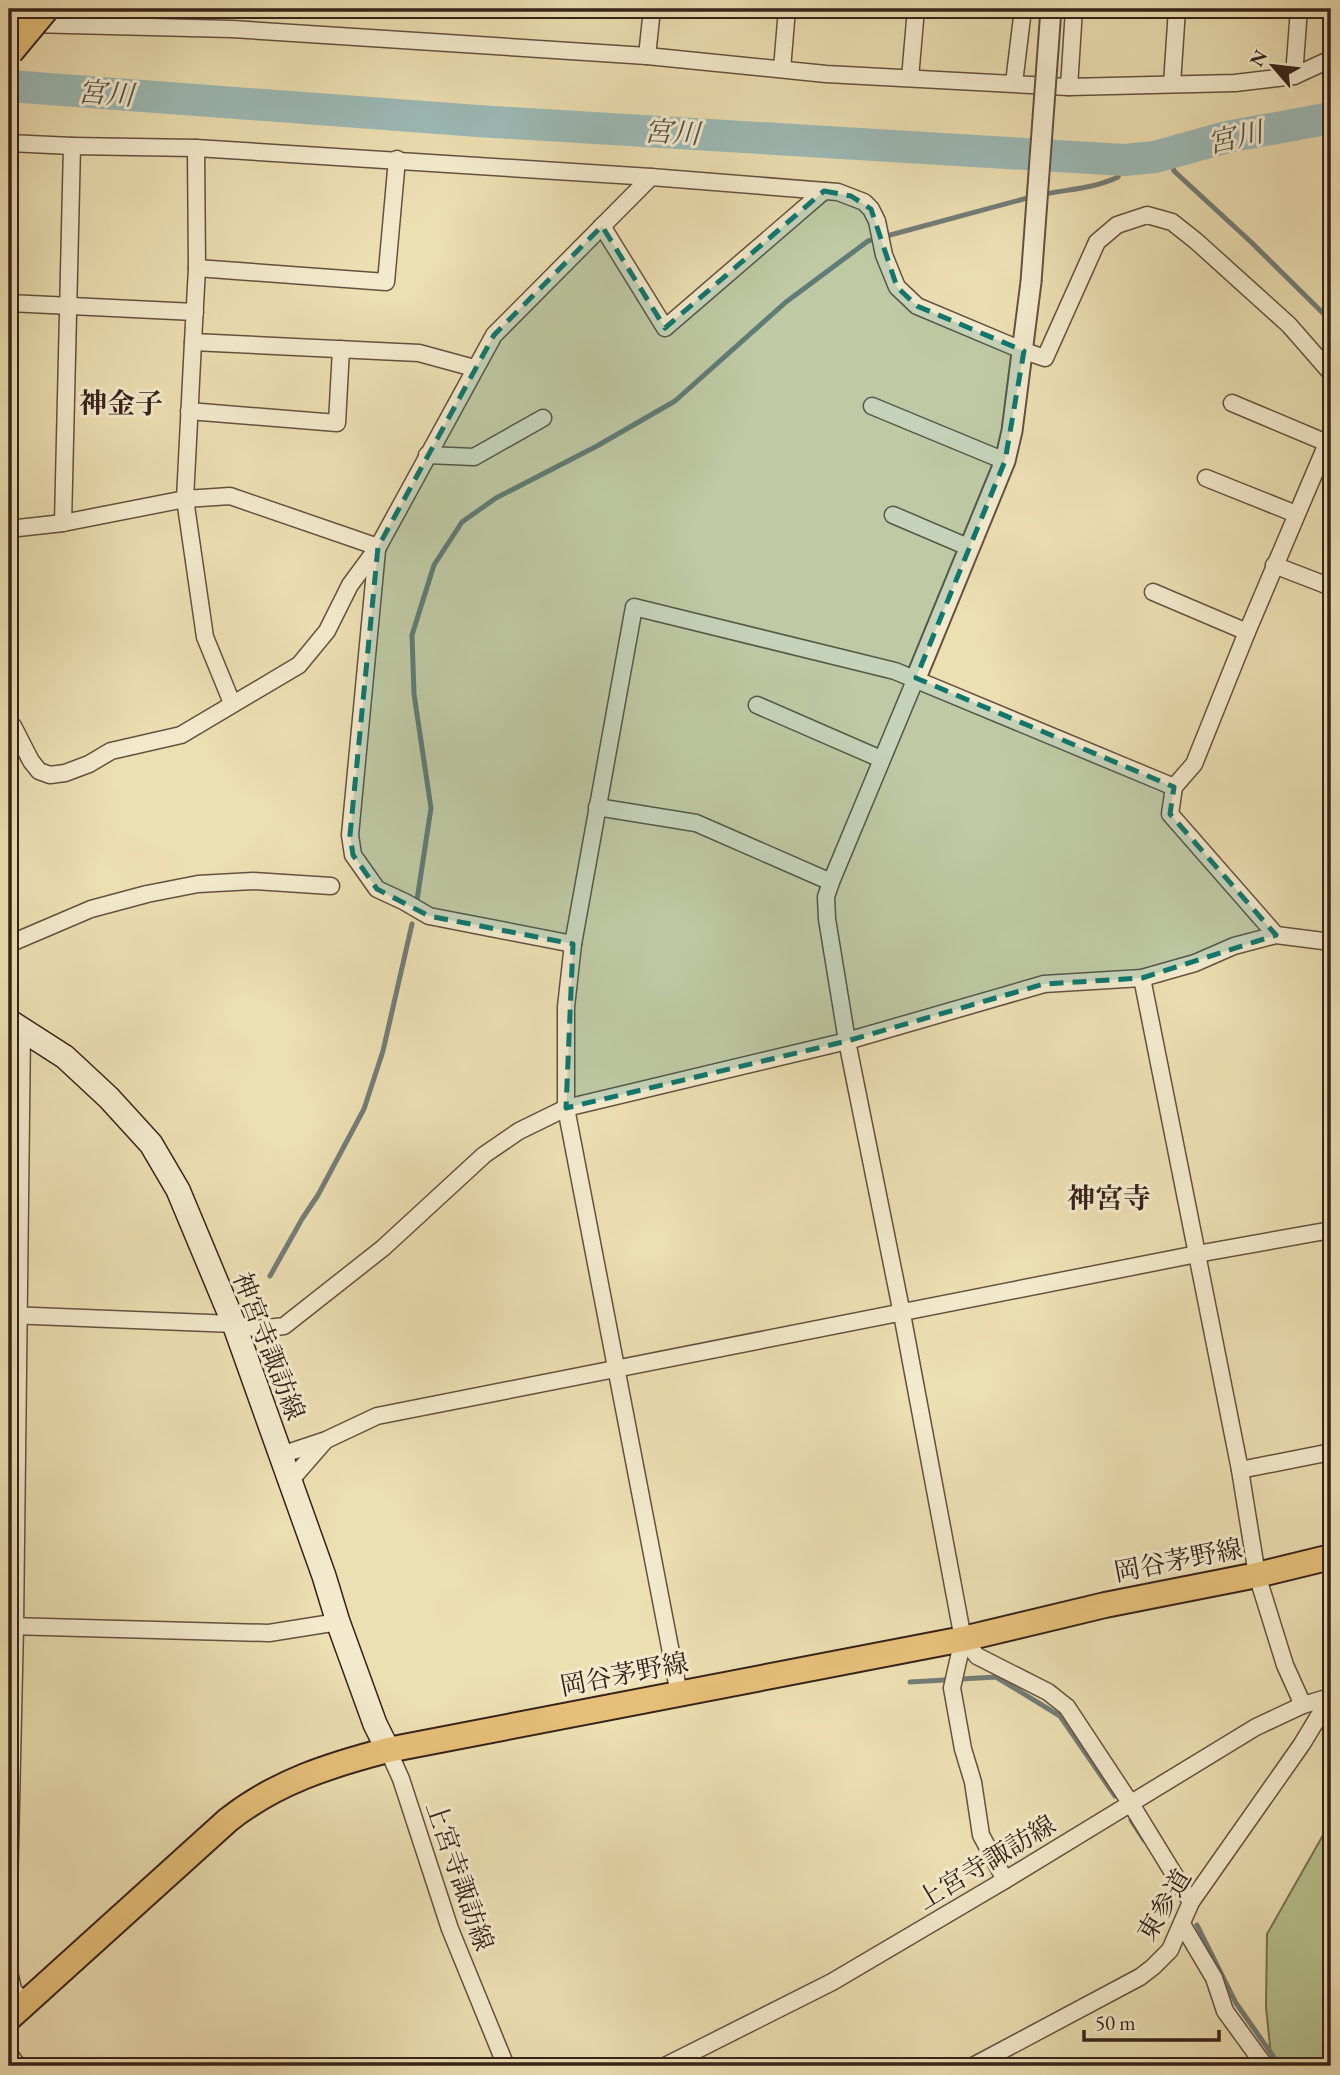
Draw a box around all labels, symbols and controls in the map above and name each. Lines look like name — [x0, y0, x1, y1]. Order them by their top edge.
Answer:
north arrow — [1238, 32, 1308, 102]
text: N — [1244, 45, 1273, 71]
water label: 宮川 — [77, 73, 138, 113]
water label: 宮川 — [1204, 112, 1269, 161]
water label: 宮川 — [643, 113, 704, 152]
district label: 神金子 — [79, 385, 163, 421]
district label: 神宮寺 — [1067, 1180, 1151, 1216]
street label: 神宮寺諏訪線 — [225, 1267, 313, 1425]
street label: 岡谷茅野線 — [1111, 1531, 1245, 1589]
street label: 岡谷茅野線 — [557, 1645, 691, 1703]
street label: 上宮寺諏訪線 — [419, 1797, 501, 1955]
street label: 上宮寺諏訪線 — [910, 1807, 1062, 1917]
street label: 東参道 — [1129, 1863, 1199, 1947]
scale bar — [1084, 1998, 1219, 2042]
text: 50 m — [1095, 2009, 1136, 2036]

